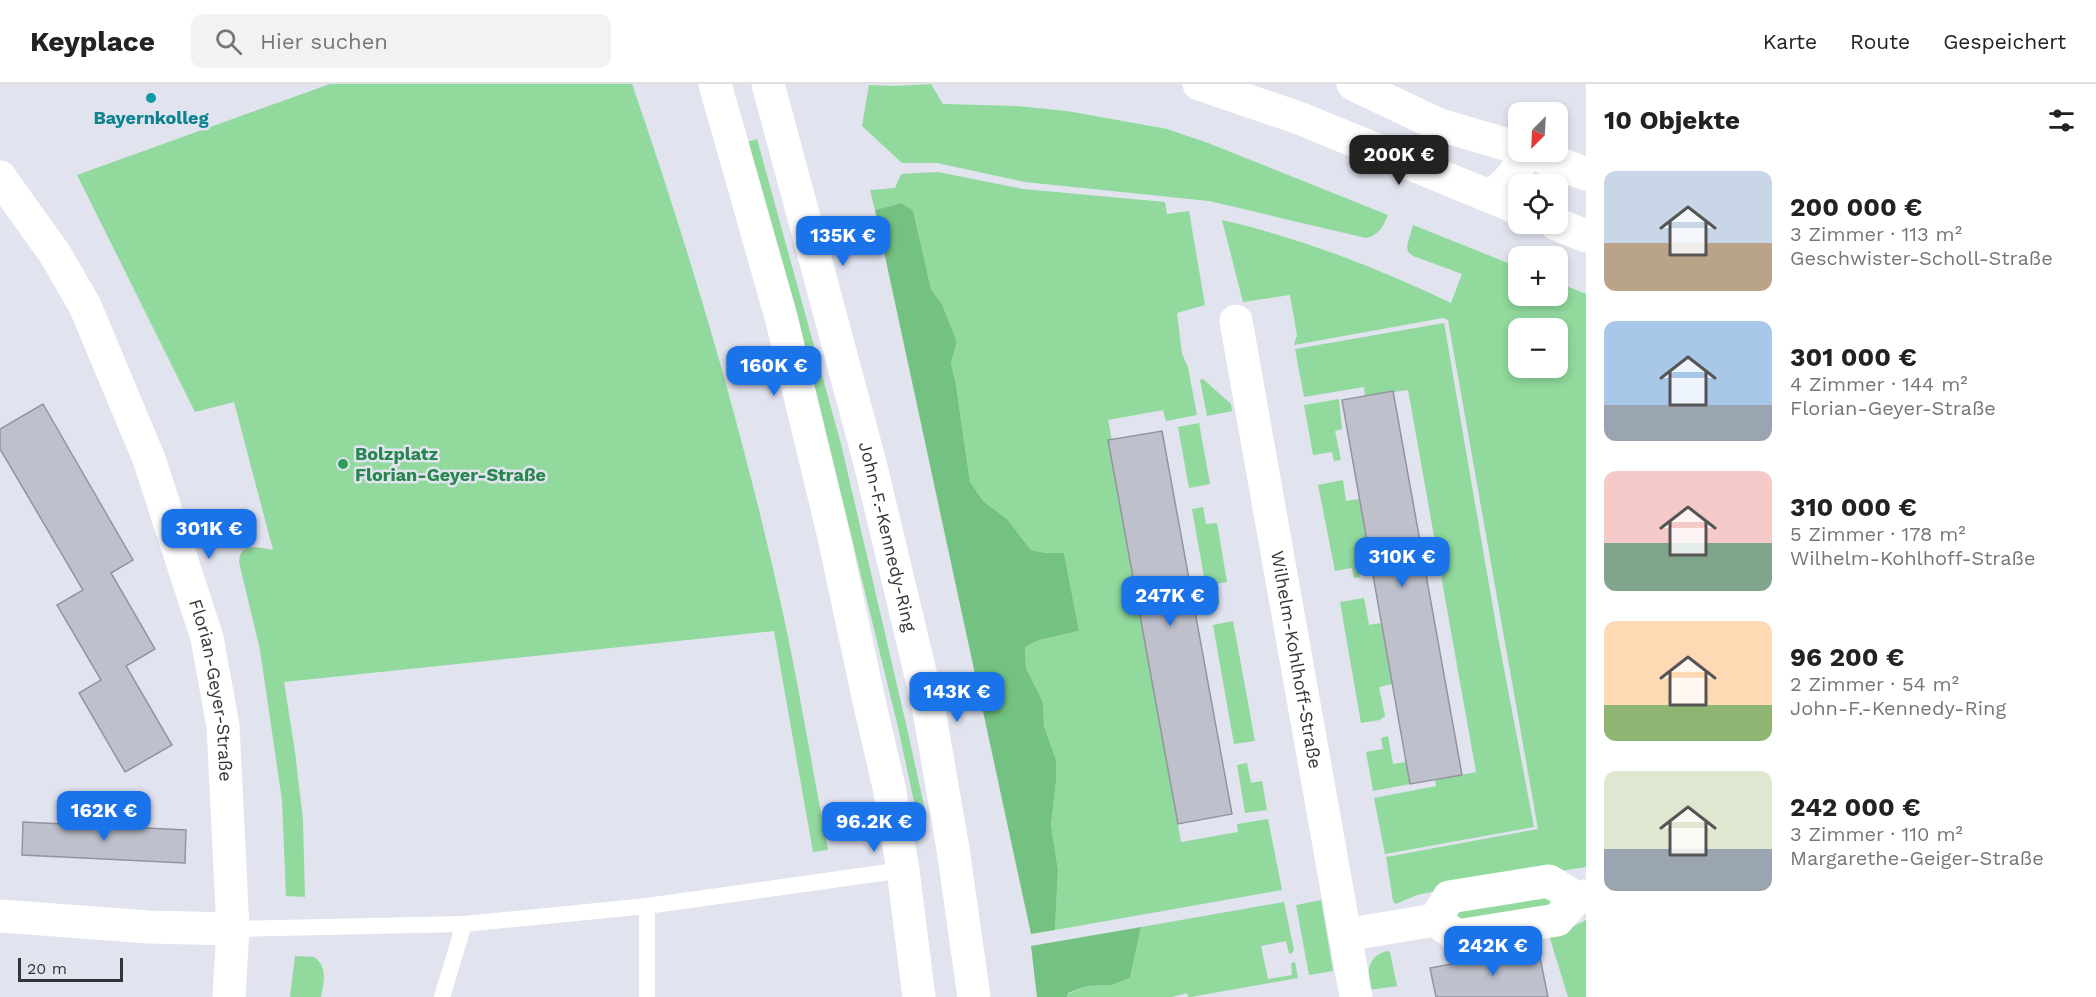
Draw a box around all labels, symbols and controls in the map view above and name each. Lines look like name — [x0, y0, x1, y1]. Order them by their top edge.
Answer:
search box — [191, 14, 611, 68]
text: Keyplace — [30, 25, 155, 58]
icon: search — [212, 25, 245, 58]
text: Hier suchen — [260, 29, 388, 54]
text: Karte — [1763, 29, 1817, 54]
text: Route — [1850, 29, 1910, 54]
text: Gespeichert — [1943, 29, 2066, 54]
marker: Bayernkolleg — [144, 91, 158, 105]
north arrow — [1508, 102, 1568, 162]
map controls — [1508, 102, 1568, 378]
icon: filters — [2045, 104, 2078, 137]
text: 10 Objekte — [1604, 105, 1740, 135]
place label: Bayernkolleg — [93, 107, 210, 128]
pin: 200K € — [1350, 135, 1448, 186]
text: 200K € — [1363, 142, 1435, 166]
button: locate — [1508, 174, 1568, 234]
text: 200 000 € — [1790, 192, 1922, 222]
icon: home — [1652, 195, 1724, 267]
pin: 135K € — [794, 216, 892, 267]
text: 3 Zimmer · 113 m² — [1790, 222, 1962, 246]
text: 135K € — [810, 223, 876, 247]
button: + — [1508, 246, 1568, 306]
text: Geschwister-Scholl-Straße — [1790, 246, 2053, 270]
button: − — [1508, 318, 1568, 378]
text: 301 000 € — [1790, 342, 1917, 372]
icon: home — [1652, 345, 1724, 417]
pin: 160K € — [725, 346, 823, 397]
text: 160K € — [740, 353, 808, 377]
text: 4 Zimmer · 144 m² — [1790, 372, 1968, 396]
text: Florian-Geyer-Straße — [1790, 396, 1996, 420]
street label: John-F.-Kennedy-Ring — [855, 439, 921, 634]
place label: Bolzplatz Florian-Geyer-Straße — [355, 443, 546, 485]
marker: Bolzplatz Florian-Geyer-Straße — [336, 457, 350, 471]
text: 310 000 € — [1790, 492, 1917, 522]
icon: home — [1652, 495, 1724, 567]
pin: 301K € — [160, 509, 258, 560]
text: 301K € — [176, 516, 242, 540]
text: 5 Zimmer · 178 m² — [1790, 522, 1966, 546]
pin: 310K € — [1353, 537, 1451, 588]
text: 310K € — [1369, 544, 1435, 568]
text: Wilhelm-Kohlhoff-Straße — [1790, 546, 2035, 570]
street label: Wilhelm-Kohlhoff-Straße — [1267, 549, 1326, 770]
pin: 247K € — [1121, 576, 1219, 627]
text: 247K € — [1135, 583, 1205, 607]
street label: Florian-Geyer-Straße — [185, 596, 237, 782]
text: 96 200 € — [1790, 642, 1904, 672]
icon: home — [1652, 645, 1724, 717]
pin: 143K € — [908, 672, 1006, 723]
text: 2 Zimmer · 54 m² — [1790, 672, 1959, 696]
text: 143K € — [924, 679, 990, 703]
text: John-F.-Kennedy-Ring — [1790, 696, 2006, 720]
pin: 162K € — [55, 791, 153, 842]
text: 242 000 € — [1790, 792, 1921, 822]
icon: home — [1652, 795, 1724, 867]
text: 162K € — [71, 798, 137, 822]
pin: 96.2K € — [819, 802, 929, 853]
text: 96.2K € — [836, 809, 912, 833]
text: 3 Zimmer · 110 m² — [1790, 822, 1963, 846]
text: Margarethe-Geiger-Straße — [1790, 846, 2044, 870]
pin: 242K € — [1444, 926, 1542, 977]
text: 242K € — [1458, 933, 1528, 957]
scale bar — [18, 955, 123, 982]
text: 20 m — [27, 959, 67, 978]

